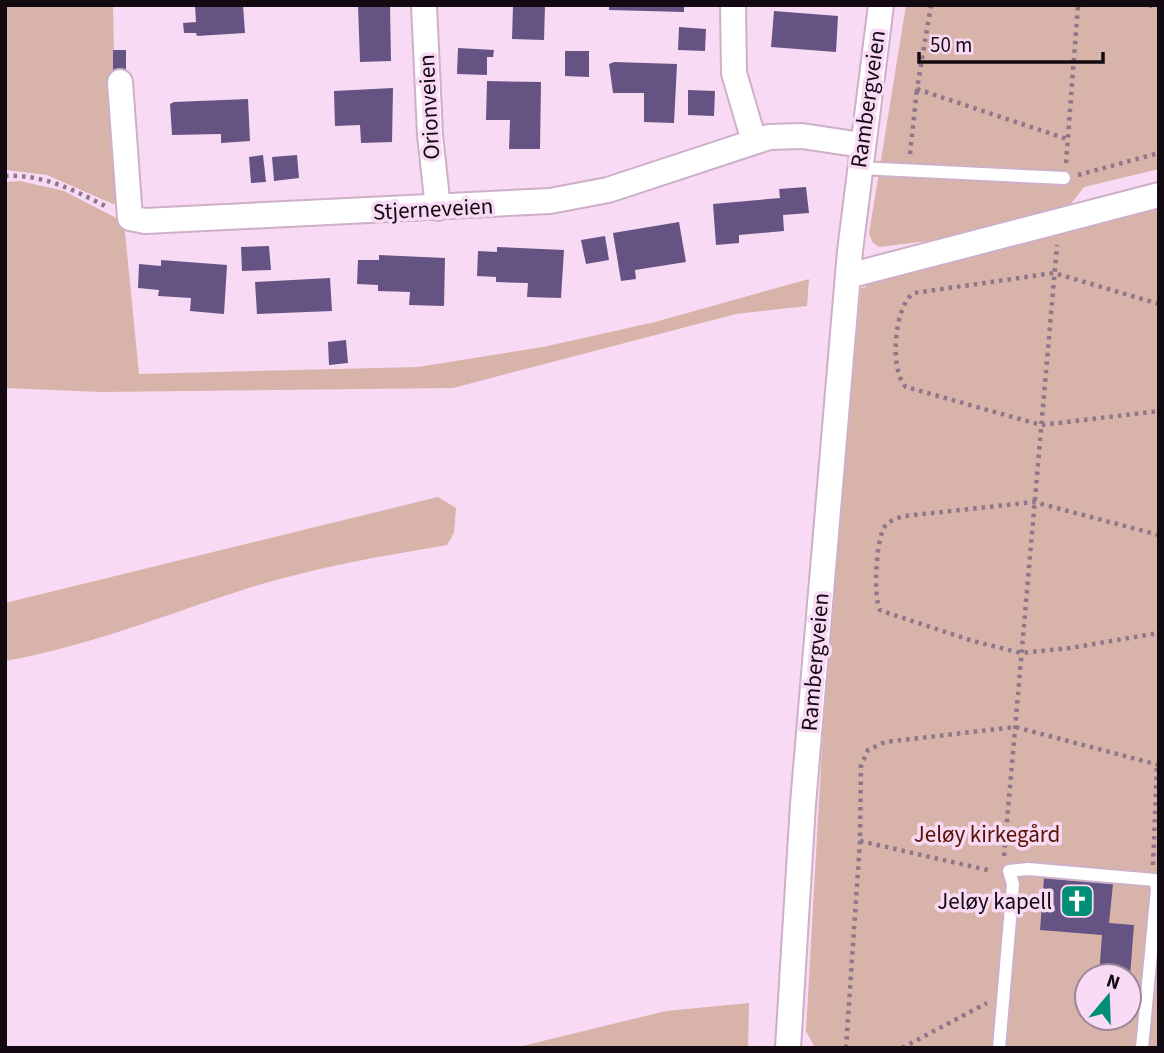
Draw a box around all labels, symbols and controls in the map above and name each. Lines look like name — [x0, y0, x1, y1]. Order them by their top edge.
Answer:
scale bar — [919, 21, 1103, 65]
street label: Rambergveien — [842, 28, 894, 170]
text: 50 m — [930, 30, 972, 60]
street label: Orionveien — [410, 53, 448, 161]
street label: Stjerneveien — [372, 189, 494, 229]
street label: Rambergveien — [793, 591, 837, 733]
park label: Jeløy kirkegård — [914, 818, 1060, 851]
church icon: Jeløy kapell — [1058, 882, 1096, 920]
place label: Jeløy kapell — [937, 885, 1052, 918]
north arrow — [1073, 962, 1143, 1032]
text: N — [1103, 968, 1123, 997]

